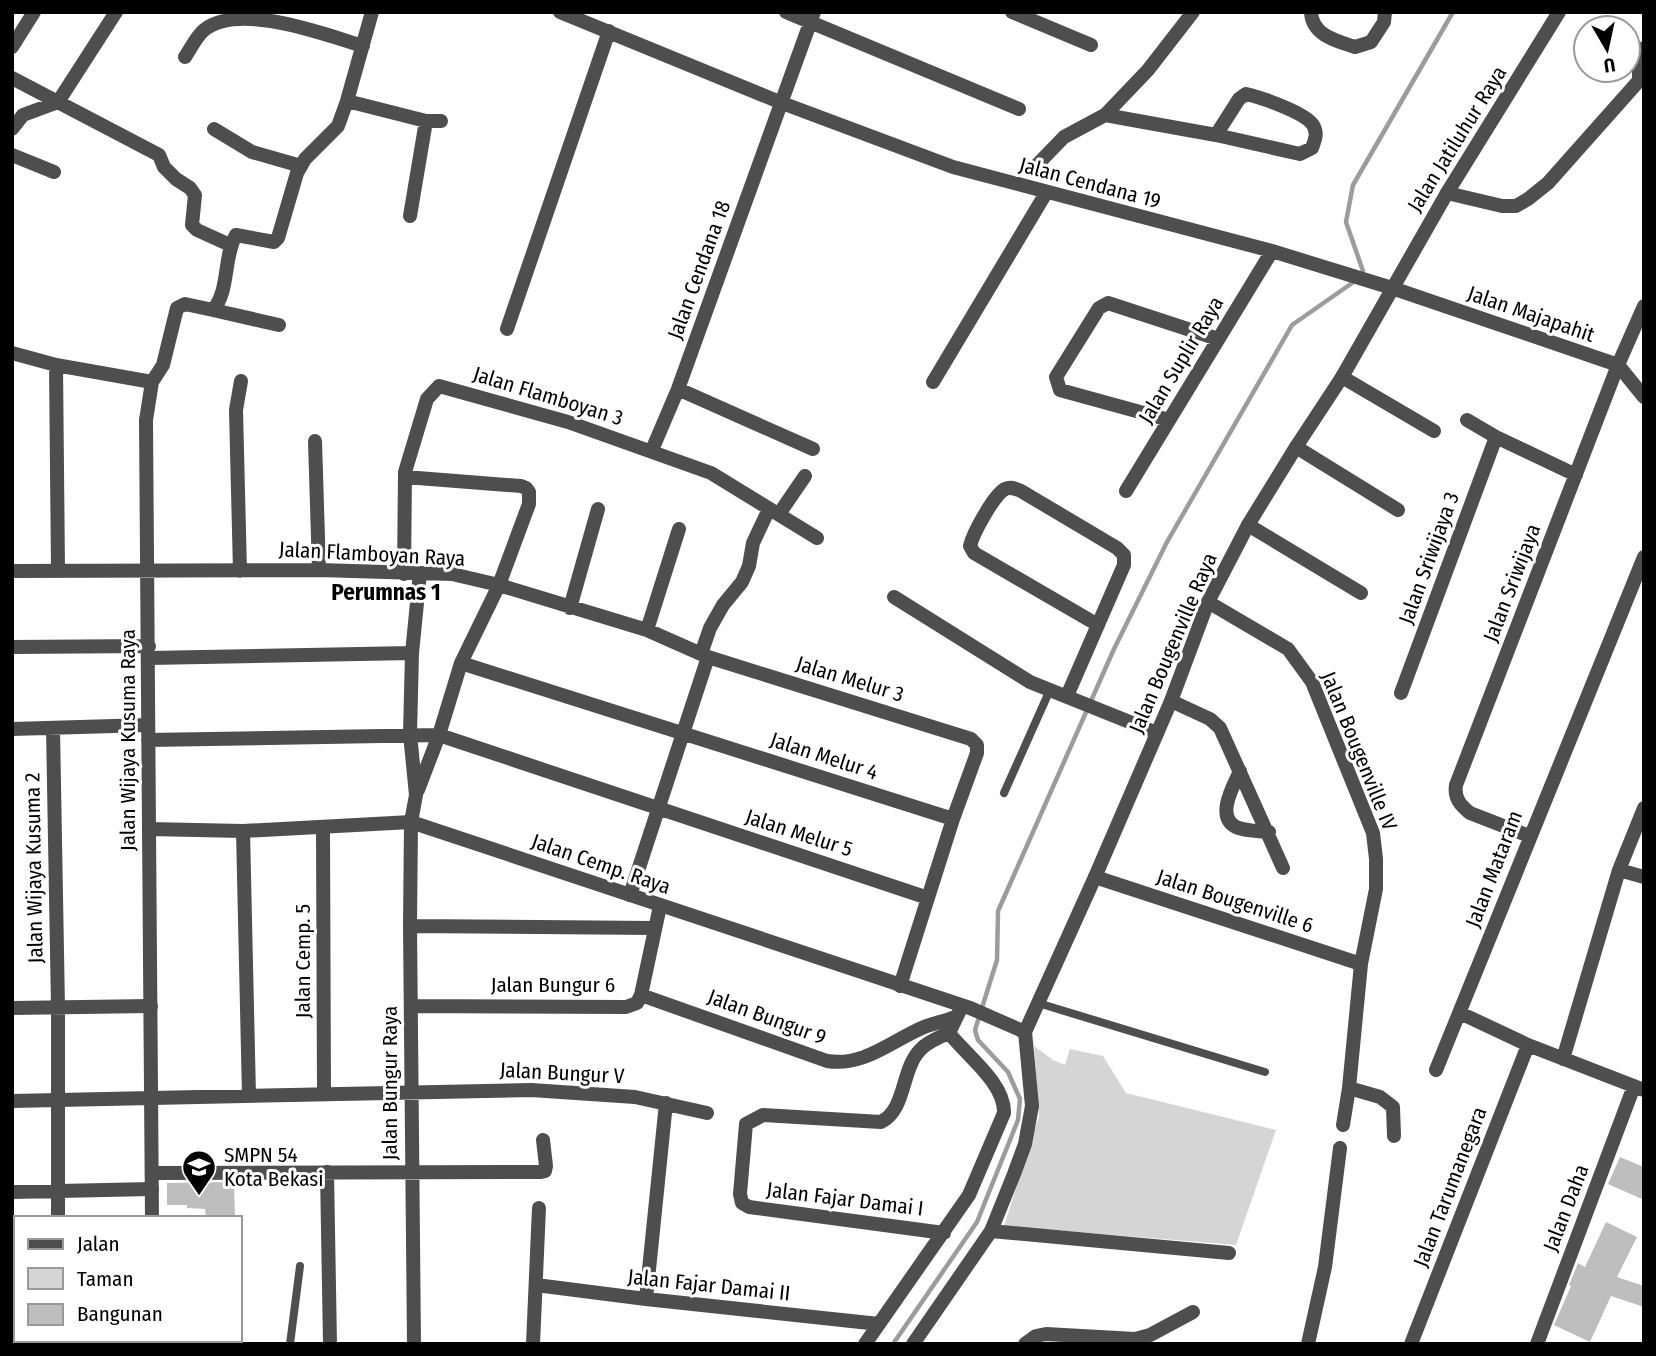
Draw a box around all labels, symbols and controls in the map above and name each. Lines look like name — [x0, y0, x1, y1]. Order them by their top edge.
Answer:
north arrow — [1572, 14, 1642, 84]
text: U — [1602, 53, 1617, 78]
street label: Jalan Jatiluhur Raya — [1402, 61, 1512, 217]
street label: Jalan Cendana 19 — [1016, 152, 1164, 214]
street label: Jalan Cendana 18 — [662, 197, 736, 343]
street label: Jalan Majapahit — [1464, 280, 1598, 348]
street label: Jalan Suplir Raya — [1133, 292, 1229, 428]
street label: Jalan Flamboyan 3 — [470, 361, 626, 431]
street label: Jalan Sriwijaya 3 — [1393, 488, 1465, 628]
street label: Jalan Sriwijaya — [1478, 520, 1546, 646]
street label: Jalan Flamboyan Raya — [278, 536, 466, 572]
street label: Jalan Bougenville Raya — [1123, 549, 1223, 737]
district label: Perumnas 1 — [331, 578, 441, 606]
street label: Jalan Wijaya Kusuma Raya — [115, 629, 141, 851]
street label: Jalan Melur 3 — [793, 650, 907, 708]
street label: Jalan Bougenville IV — [1315, 668, 1403, 835]
street label: Jalan Melur 4 — [767, 726, 881, 786]
street label: Jalan Wijaya Kusuma 2 — [19, 772, 49, 964]
street label: Jalan Melur 5 — [742, 803, 856, 863]
street label: Jalan Mataram — [1460, 807, 1528, 931]
street label: Jalan Cemp. Raya — [528, 828, 674, 900]
street label: Jalan Bougenville 6 — [1153, 863, 1317, 939]
street label: Jalan Cemp. 5 — [290, 904, 316, 1018]
street label: Jalan Bungur 6 — [491, 972, 615, 998]
street label: Jalan Bungur 9 — [704, 984, 830, 1050]
street label: Jalan Bungur Raya — [377, 1006, 403, 1160]
street label: Jalan Bungur V — [499, 1057, 625, 1089]
street label: Jalan Tarumanegara — [1408, 1103, 1492, 1271]
place label: SMPN 54 Kota Bekasi — [224, 1142, 324, 1192]
school or university icon: SMPN 54 Kota Bekasi — [180, 1148, 218, 1197]
street label: Jalan Daha — [1538, 1161, 1594, 1255]
street label: Jalan Fajar Damai I — [765, 1176, 925, 1222]
legend — [14, 1216, 242, 1342]
text: Jalan — [77, 1231, 120, 1257]
street label: Jalan Fajar Damai II — [626, 1264, 792, 1306]
text: Taman — [77, 1266, 133, 1292]
text: Bangunan — [77, 1301, 163, 1327]

